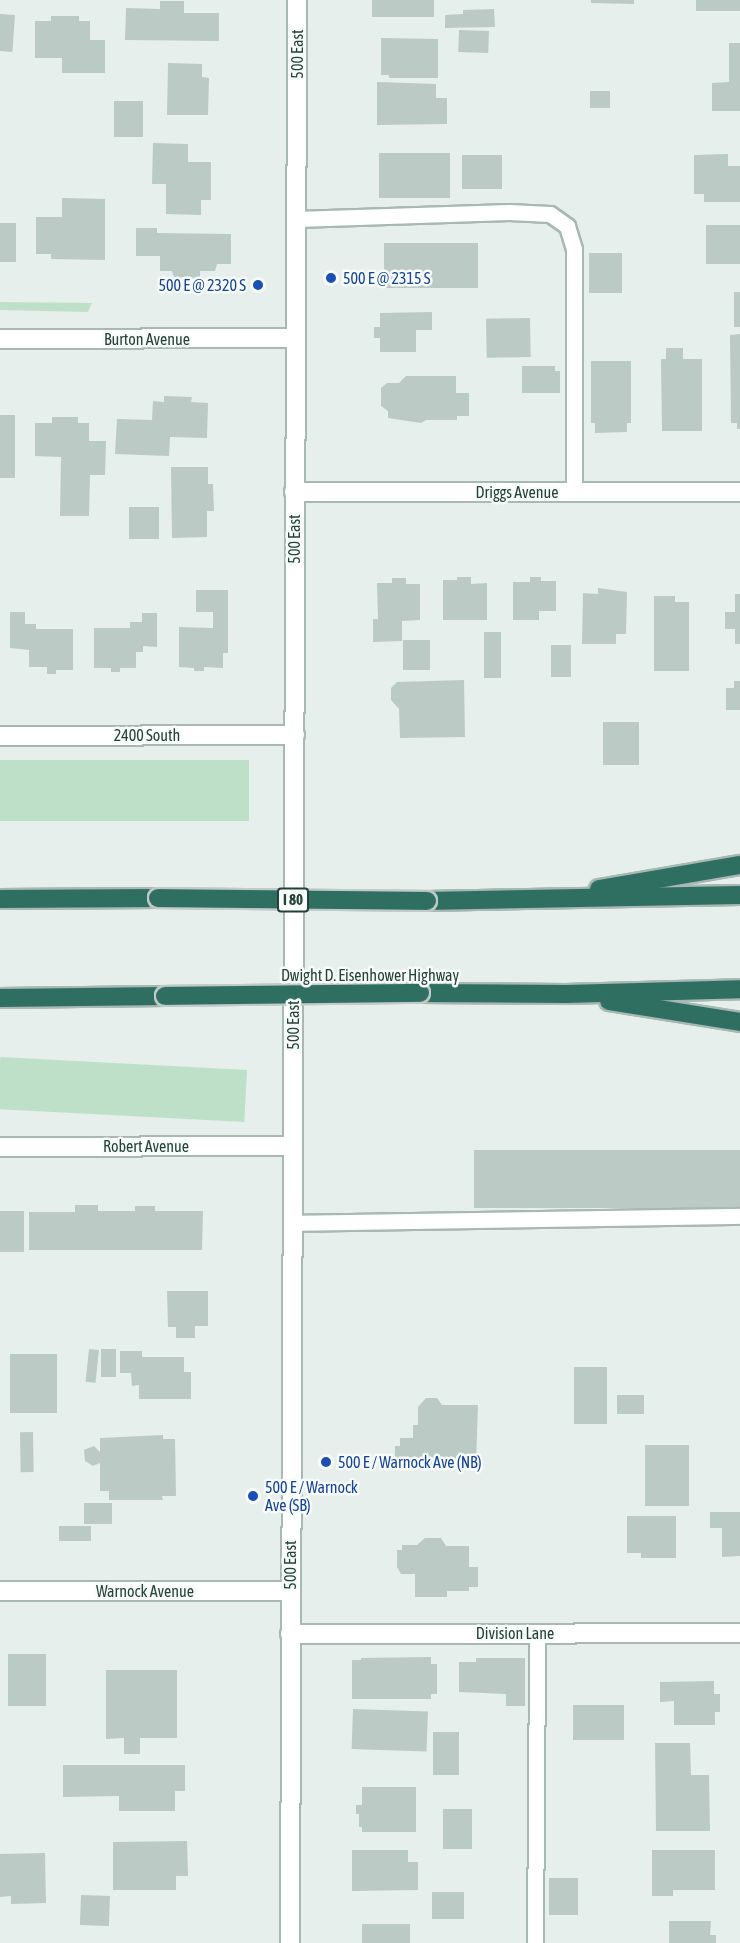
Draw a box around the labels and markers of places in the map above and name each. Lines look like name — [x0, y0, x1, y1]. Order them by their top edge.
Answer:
place label: 500 E @ 2315 S — [343, 268, 430, 288]
marker: 500 E @ 2315 S — [324, 271, 338, 285]
place label: 500 E @ 2320 S — [159, 275, 246, 295]
marker: 500 E @ 2320 S — [251, 278, 265, 292]
place label: 500 E / Warnock Ave (NB) — [338, 1452, 482, 1472]
marker: 500 E / Warnock Ave (NB) — [319, 1455, 333, 1469]
place label: 500 E / Warnock Ave (SB) — [265, 1477, 358, 1515]
marker: 500 E / Warnock Ave (SB) — [246, 1489, 260, 1503]

